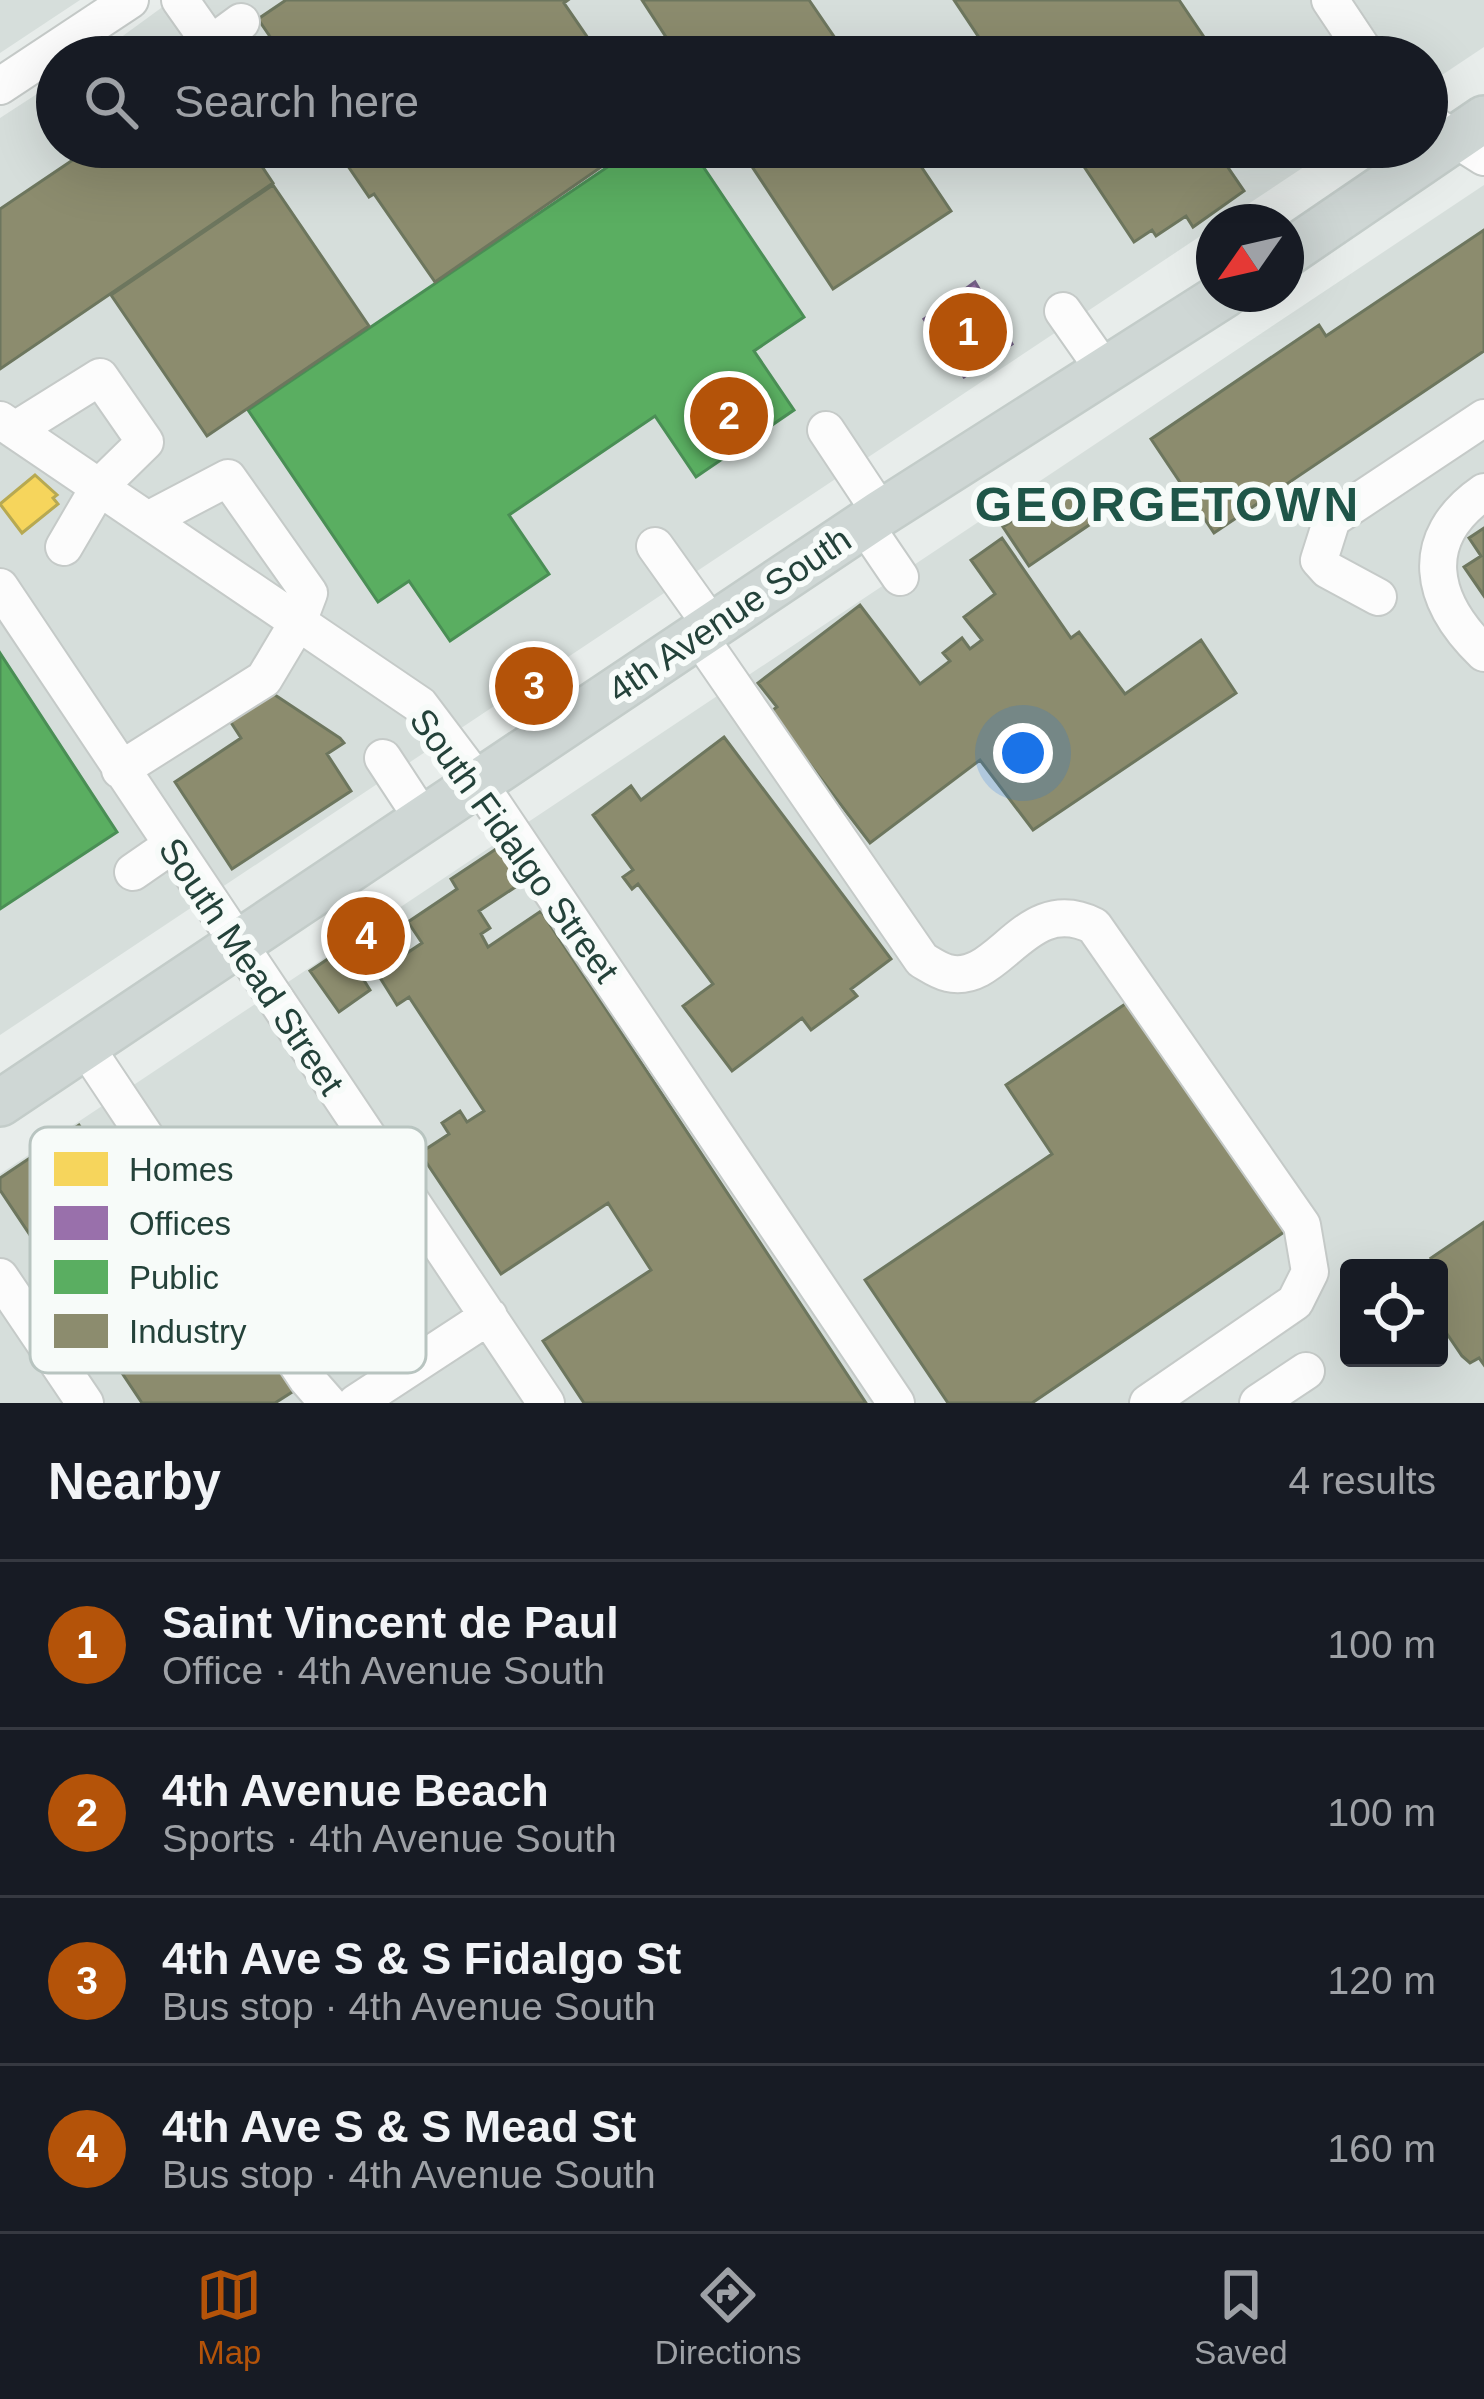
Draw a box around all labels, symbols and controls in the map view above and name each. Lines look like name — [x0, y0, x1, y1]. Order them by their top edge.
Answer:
search box — [36, 36, 1448, 168]
icon: search — [78, 69, 144, 135]
text: Search here — [174, 76, 419, 127]
north arrow — [1196, 204, 1304, 312]
pin: 1 — [929, 287, 1007, 377]
pin: 2 — [690, 371, 768, 461]
district label: GEORGETOWN — [975, 478, 1361, 531]
street label: 4th Avenue South — [600, 518, 858, 711]
pin: 3 — [495, 641, 573, 731]
street label: South Fidalgo Street — [402, 700, 628, 990]
your location — [993, 723, 1053, 783]
street label: South Mead Street — [151, 830, 353, 1102]
pin: 4 — [327, 891, 405, 981]
legend — [30, 1127, 426, 1373]
text: Homes — [129, 1151, 234, 1188]
text: Offices — [129, 1205, 231, 1242]
text: Public — [129, 1259, 219, 1296]
map controls — [1340, 1259, 1448, 1367]
button: locate — [1340, 1259, 1448, 1367]
text: Industry — [129, 1313, 247, 1350]
text: Nearby — [48, 1453, 221, 1510]
text: 4 results — [1289, 1459, 1436, 1502]
text: Saint Vincent de Paul — [162, 1597, 619, 1648]
text: 1 — [76, 1623, 98, 1666]
text: 100 m — [1328, 1623, 1436, 1666]
text: Office · 4th Avenue South — [162, 1649, 605, 1692]
text: 4th Avenue Beach — [162, 1765, 549, 1816]
text: 2 — [76, 1791, 98, 1834]
text: 100 m — [1328, 1791, 1436, 1834]
text: Sports · 4th Avenue South — [162, 1817, 617, 1860]
text: 4th Ave S & S Fidalgo St — [162, 1933, 681, 1984]
text: 3 — [76, 1959, 98, 2002]
text: 120 m — [1328, 1959, 1436, 2002]
text: Bus stop · 4th Avenue South — [162, 1985, 656, 2028]
text: 4th Ave S & S Mead St — [162, 2101, 636, 2152]
text: 4 — [76, 2127, 98, 2170]
text: 160 m — [1328, 2127, 1436, 2170]
text: Bus stop · 4th Avenue South — [162, 2153, 656, 2196]
tab: Map — [196, 2262, 262, 2372]
tab: Directions — [655, 2262, 802, 2372]
tab: Saved — [1194, 2262, 1288, 2372]

